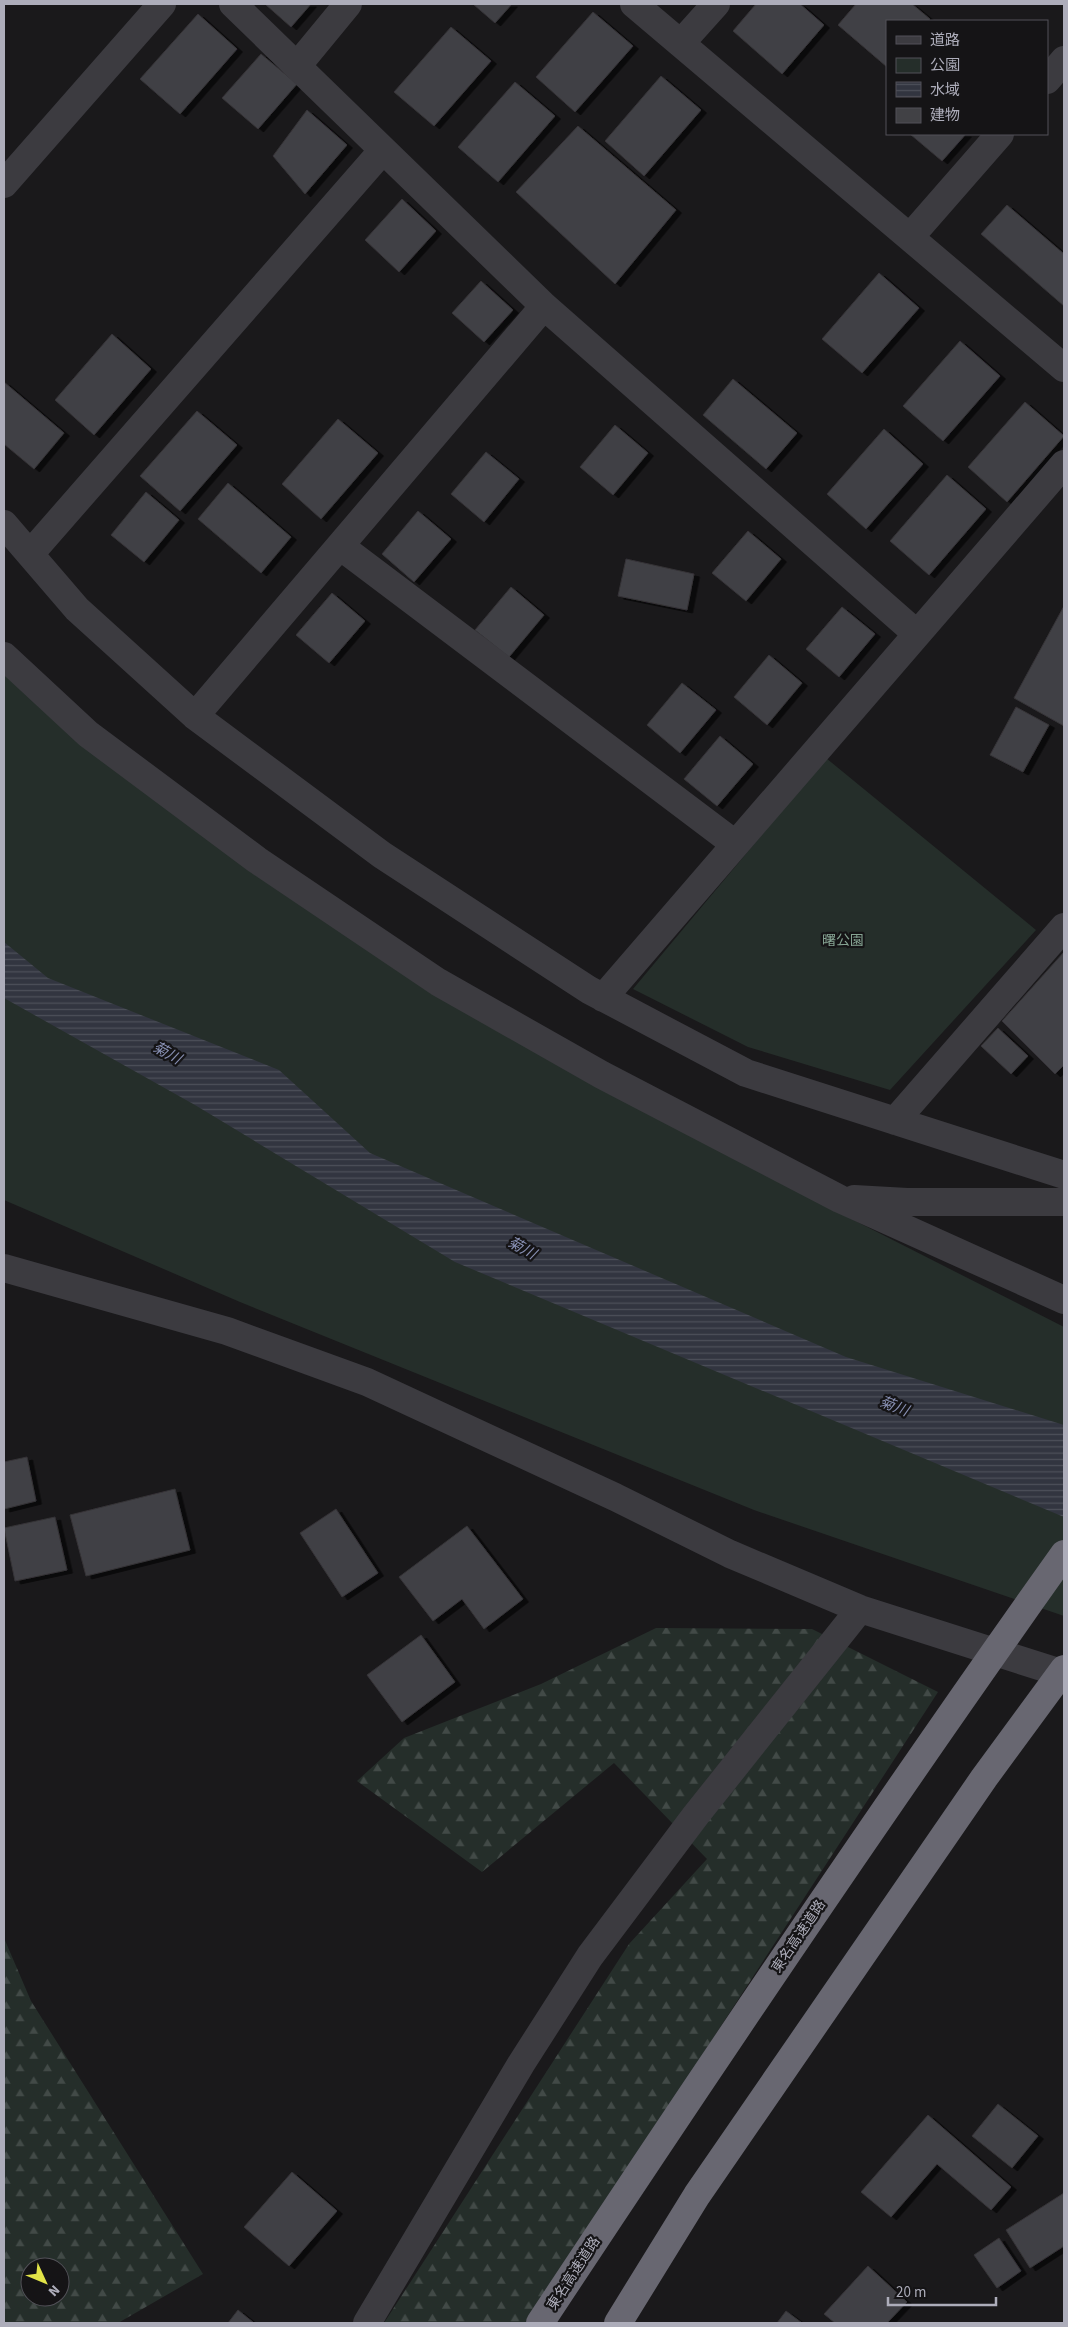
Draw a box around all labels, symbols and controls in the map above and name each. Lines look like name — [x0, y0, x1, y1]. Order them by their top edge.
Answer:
legend — [886, 20, 1048, 135]
text: 道路 — [930, 30, 960, 51]
text: 公園 — [930, 55, 960, 76]
text: 水域 — [930, 80, 960, 101]
text: 建物 — [930, 105, 960, 126]
park label: 曙公園 — [822, 931, 864, 951]
water label: 菊川 — [149, 1037, 187, 1071]
water label: 菊川 — [504, 1232, 542, 1266]
water label: 菊川 — [876, 1391, 913, 1422]
street label: 東名高速道路 — [767, 1896, 831, 1977]
street label: 東名高速道路 — [543, 2233, 605, 2314]
north arrow — [20, 2257, 70, 2307]
scale bar — [888, 2274, 996, 2306]
text: N — [43, 2280, 64, 2301]
text: 20 m — [896, 2282, 926, 2303]

